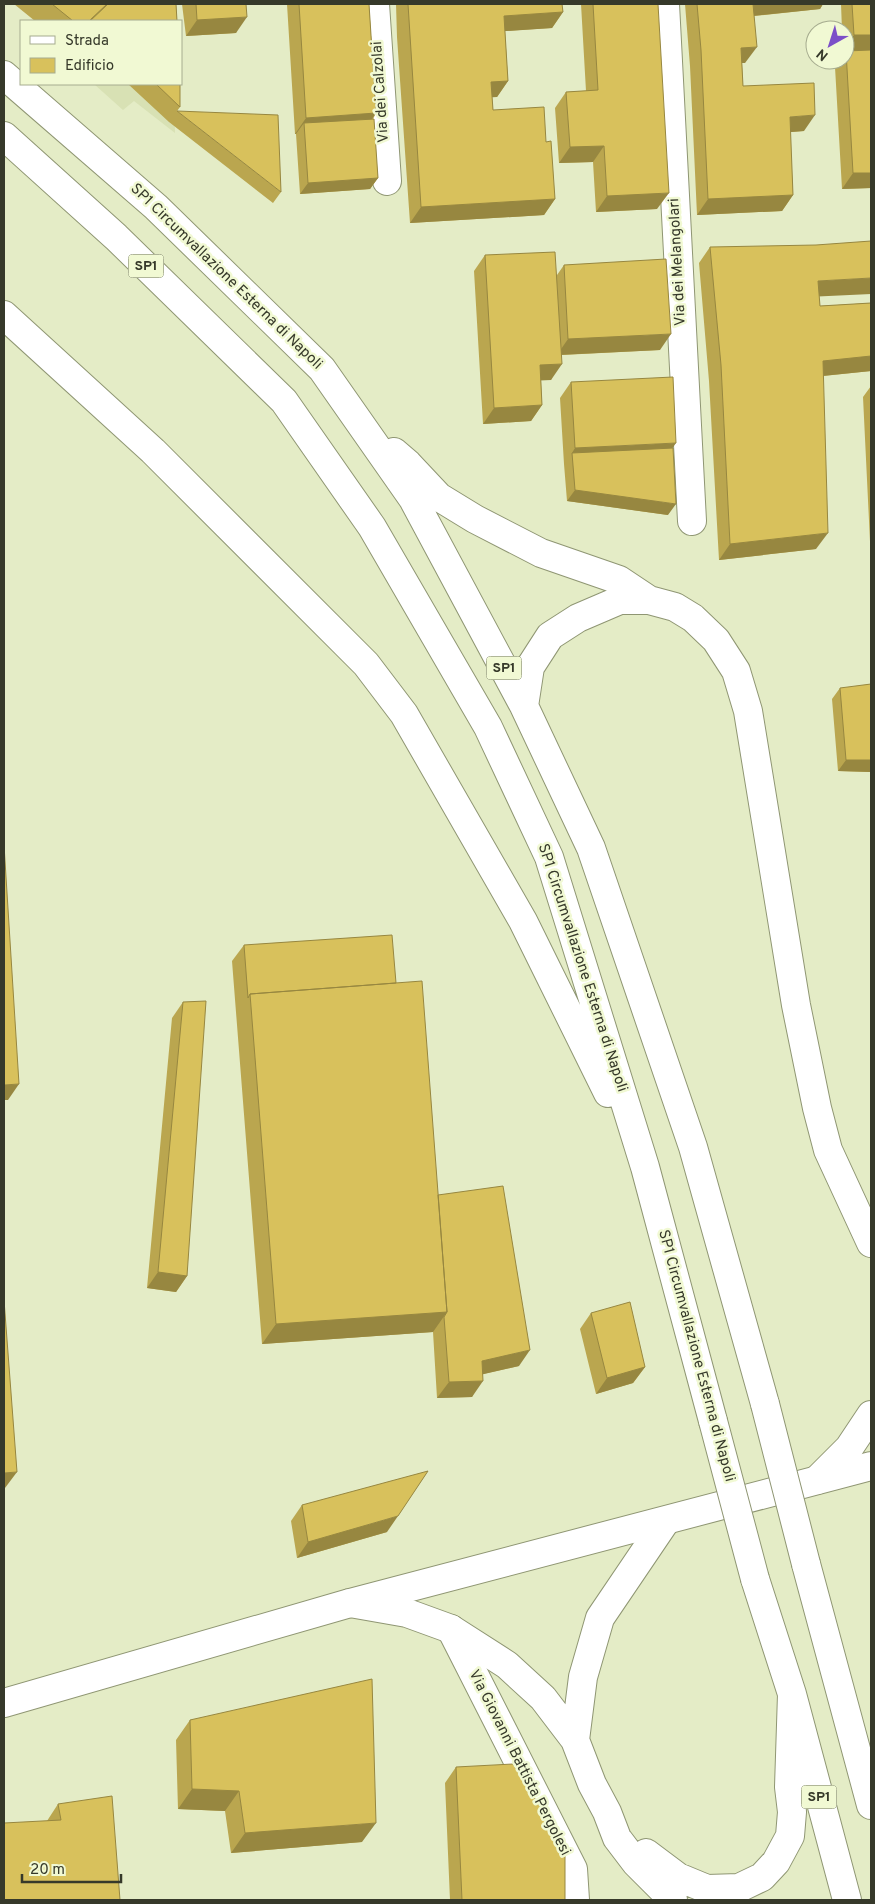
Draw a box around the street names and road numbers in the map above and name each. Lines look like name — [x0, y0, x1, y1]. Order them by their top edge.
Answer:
street label: Via dei Calzolai — [368, 41, 394, 143]
street label: SP1 Circumvallazione Esterna di Napoli — [126, 180, 326, 374]
street label: Via dei Melangolari — [665, 198, 691, 326]
road number: SP1 — [128, 255, 164, 278]
road number: SP1 — [486, 656, 522, 680]
street label: SP1 Circumvallazione Esterna di Napoli — [533, 841, 631, 1095]
street label: SP1 Circumvallazione Esterna di Napoli — [653, 1228, 739, 1484]
street label: Via Giovanni Battista Pergolesi — [464, 1667, 574, 1859]
road number: SP1 — [802, 1785, 836, 1808]

